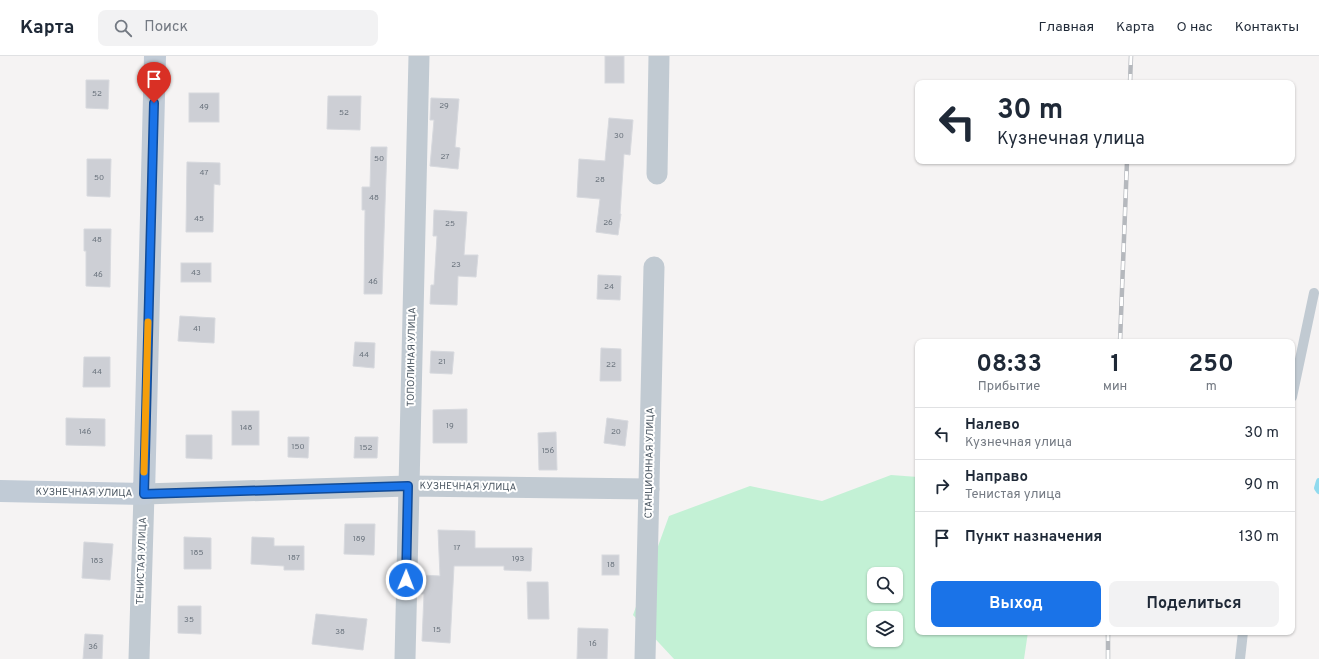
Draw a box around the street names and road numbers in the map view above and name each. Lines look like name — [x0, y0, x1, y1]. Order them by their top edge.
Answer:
street label: ТОПОЛИНАЯ УЛИЦА — [405, 307, 419, 407]
street label: СТАНЦИОННАЯ УЛИЦА — [643, 407, 657, 519]
street label: КУЗНЕЧНАЯ УЛИЦА — [419, 480, 517, 494]
street label: КУЗНЕЧНАЯ УЛИЦА — [35, 486, 133, 500]
street label: ТЕНИСТАЯ УЛИЦА — [134, 517, 150, 605]

